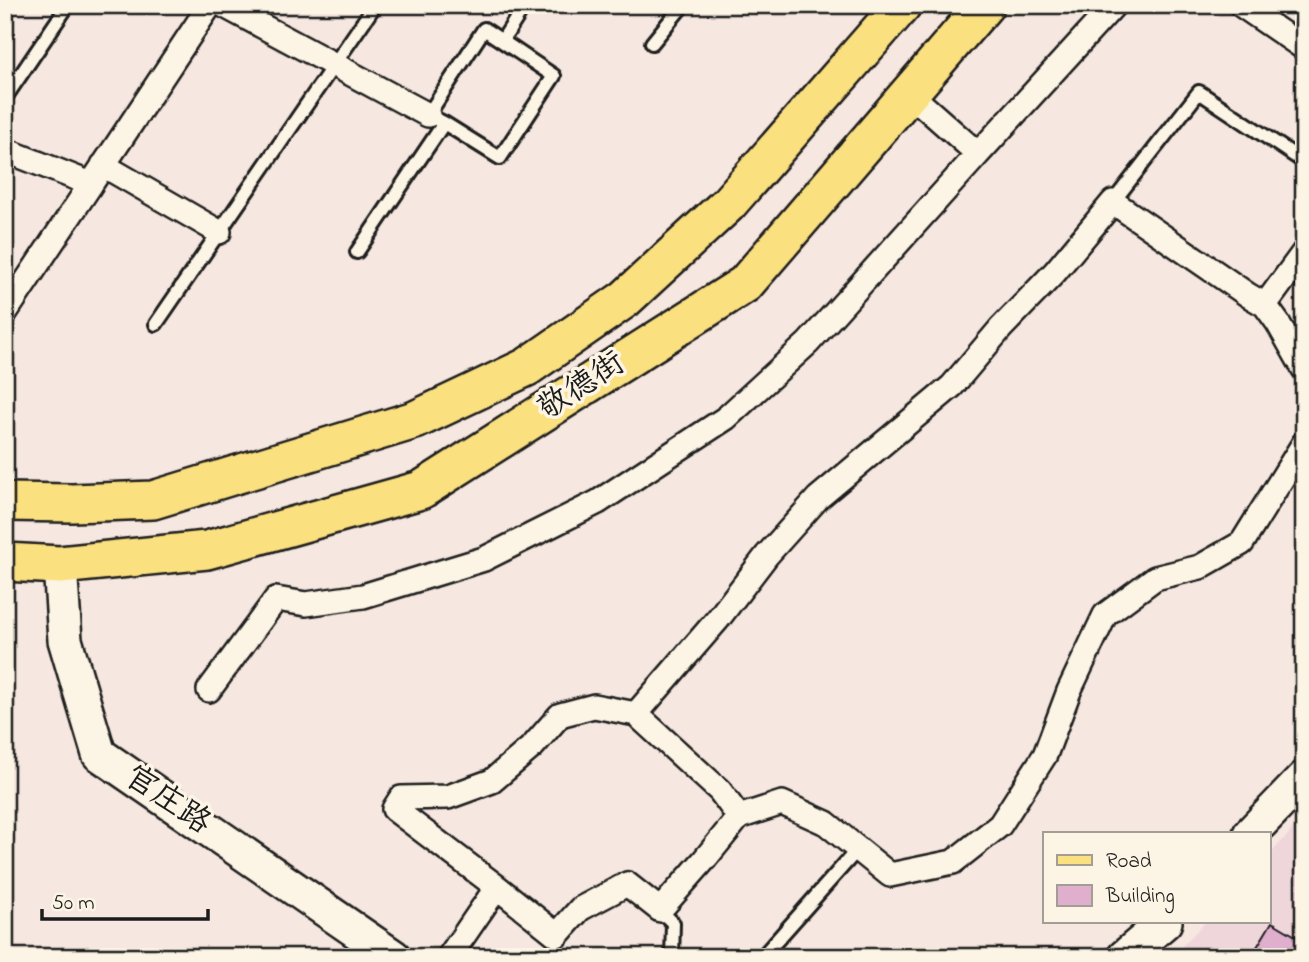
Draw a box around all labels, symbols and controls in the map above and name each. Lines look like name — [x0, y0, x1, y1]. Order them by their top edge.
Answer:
street label: 敬德街 — [529, 341, 635, 433]
street label: 官庄路 — [114, 755, 220, 847]
legend — [1043, 832, 1270, 923]
text: Road — [1106, 847, 1152, 877]
scale bar — [42, 878, 208, 922]
text: Building — [1105, 882, 1175, 914]
text: 50 m — [52, 889, 95, 919]

